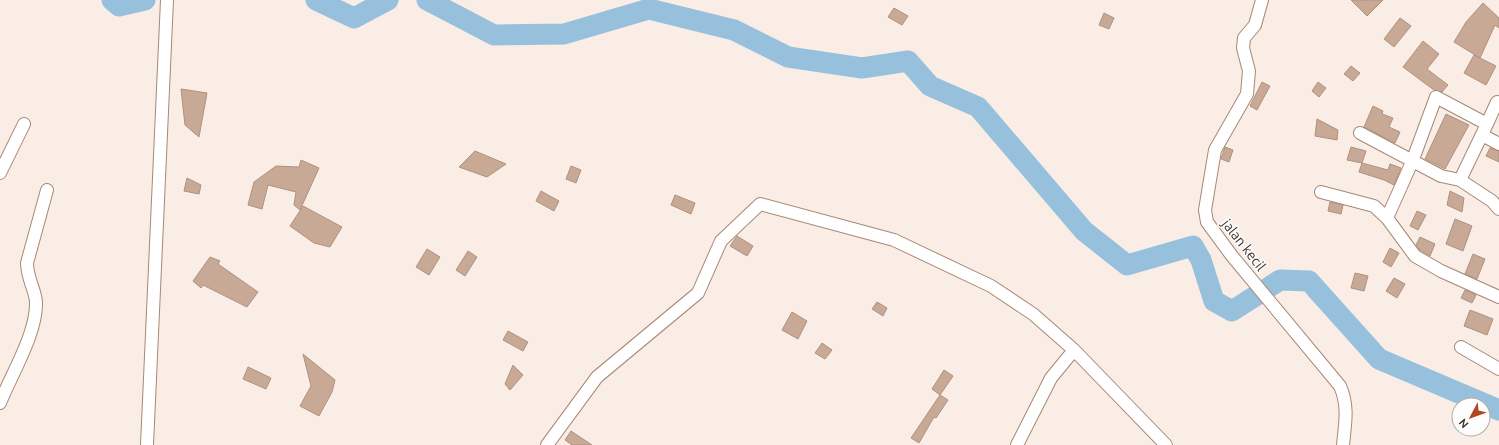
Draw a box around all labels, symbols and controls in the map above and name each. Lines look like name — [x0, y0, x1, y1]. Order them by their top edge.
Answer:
street label: jalan kecil — [1218, 215, 1269, 274]
north arrow — [1451, 397, 1491, 437]
text: N — [1456, 417, 1471, 431]

